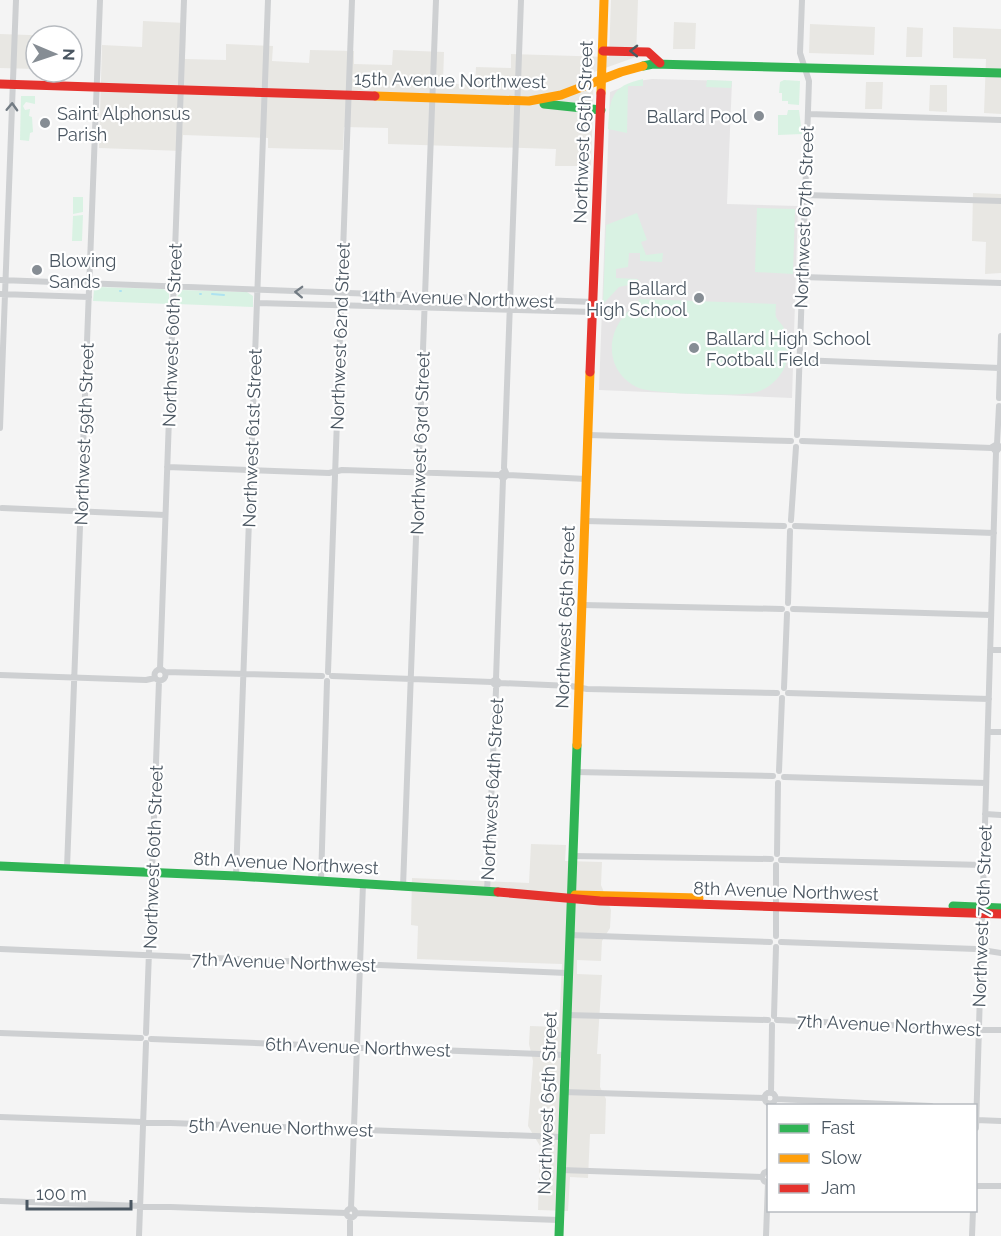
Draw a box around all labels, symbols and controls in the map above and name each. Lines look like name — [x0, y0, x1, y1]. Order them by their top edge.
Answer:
north arrow — [24, 24, 84, 84]
street label: Northwest 65th Street — [569, 40, 597, 224]
one-way arrow — [629, 45, 638, 57]
text: N — [59, 48, 78, 61]
street label: 15th Avenue Northwest — [354, 68, 546, 92]
one-way arrow — [5, 102, 18, 111]
place label: Saint Alphonsus Parish — [57, 103, 190, 145]
place label: Ballard Pool — [646, 106, 747, 127]
marker: Ballard Pool — [752, 109, 766, 123]
marker: Saint Alphonsus Parish — [38, 116, 52, 130]
street label: Northwest 67th Street — [790, 125, 818, 309]
street label: Northwest 62nd Street — [326, 242, 354, 430]
street label: Northwest 60th Street — [158, 243, 186, 427]
place label: Blowing Sands — [49, 250, 116, 292]
marker: Blowing Sands — [30, 263, 44, 277]
place label: Ballard High School — [586, 278, 687, 320]
street label: 14th Avenue Northwest — [361, 284, 555, 312]
one-way arrow — [295, 286, 304, 299]
marker: Ballard High School — [692, 291, 706, 305]
place label: Ballard High School Football Field — [706, 328, 870, 370]
marker: Ballard High School Football Field — [687, 341, 701, 355]
street label: Northwest 59th Street — [70, 342, 98, 526]
street label: Northwest 61st Street — [238, 348, 266, 528]
street label: Northwest 63rd Street — [406, 351, 434, 535]
street label: Northwest 65th Street — [551, 525, 579, 709]
street label: Northwest 64th Street — [477, 697, 507, 881]
street label: Northwest 60th Street — [139, 765, 167, 949]
street label: Northwest 70th Street — [968, 824, 996, 1008]
street label: 8th Avenue Northwest — [193, 848, 379, 878]
street label: 8th Avenue Northwest — [693, 877, 879, 905]
street label: 7th Avenue Northwest — [191, 948, 377, 976]
street label: 7th Avenue Northwest — [796, 1010, 982, 1040]
street label: Northwest 65th Street — [533, 1011, 561, 1195]
street label: 6th Avenue Northwest — [265, 1033, 451, 1061]
legend — [767, 1104, 977, 1212]
street label: 5th Avenue Northwest — [188, 1113, 374, 1141]
text: Fast — [821, 1117, 855, 1138]
text: Slow — [821, 1147, 862, 1168]
scale bar — [27, 1173, 130, 1211]
text: Jam — [821, 1177, 856, 1198]
text: 100 m — [36, 1183, 87, 1204]

